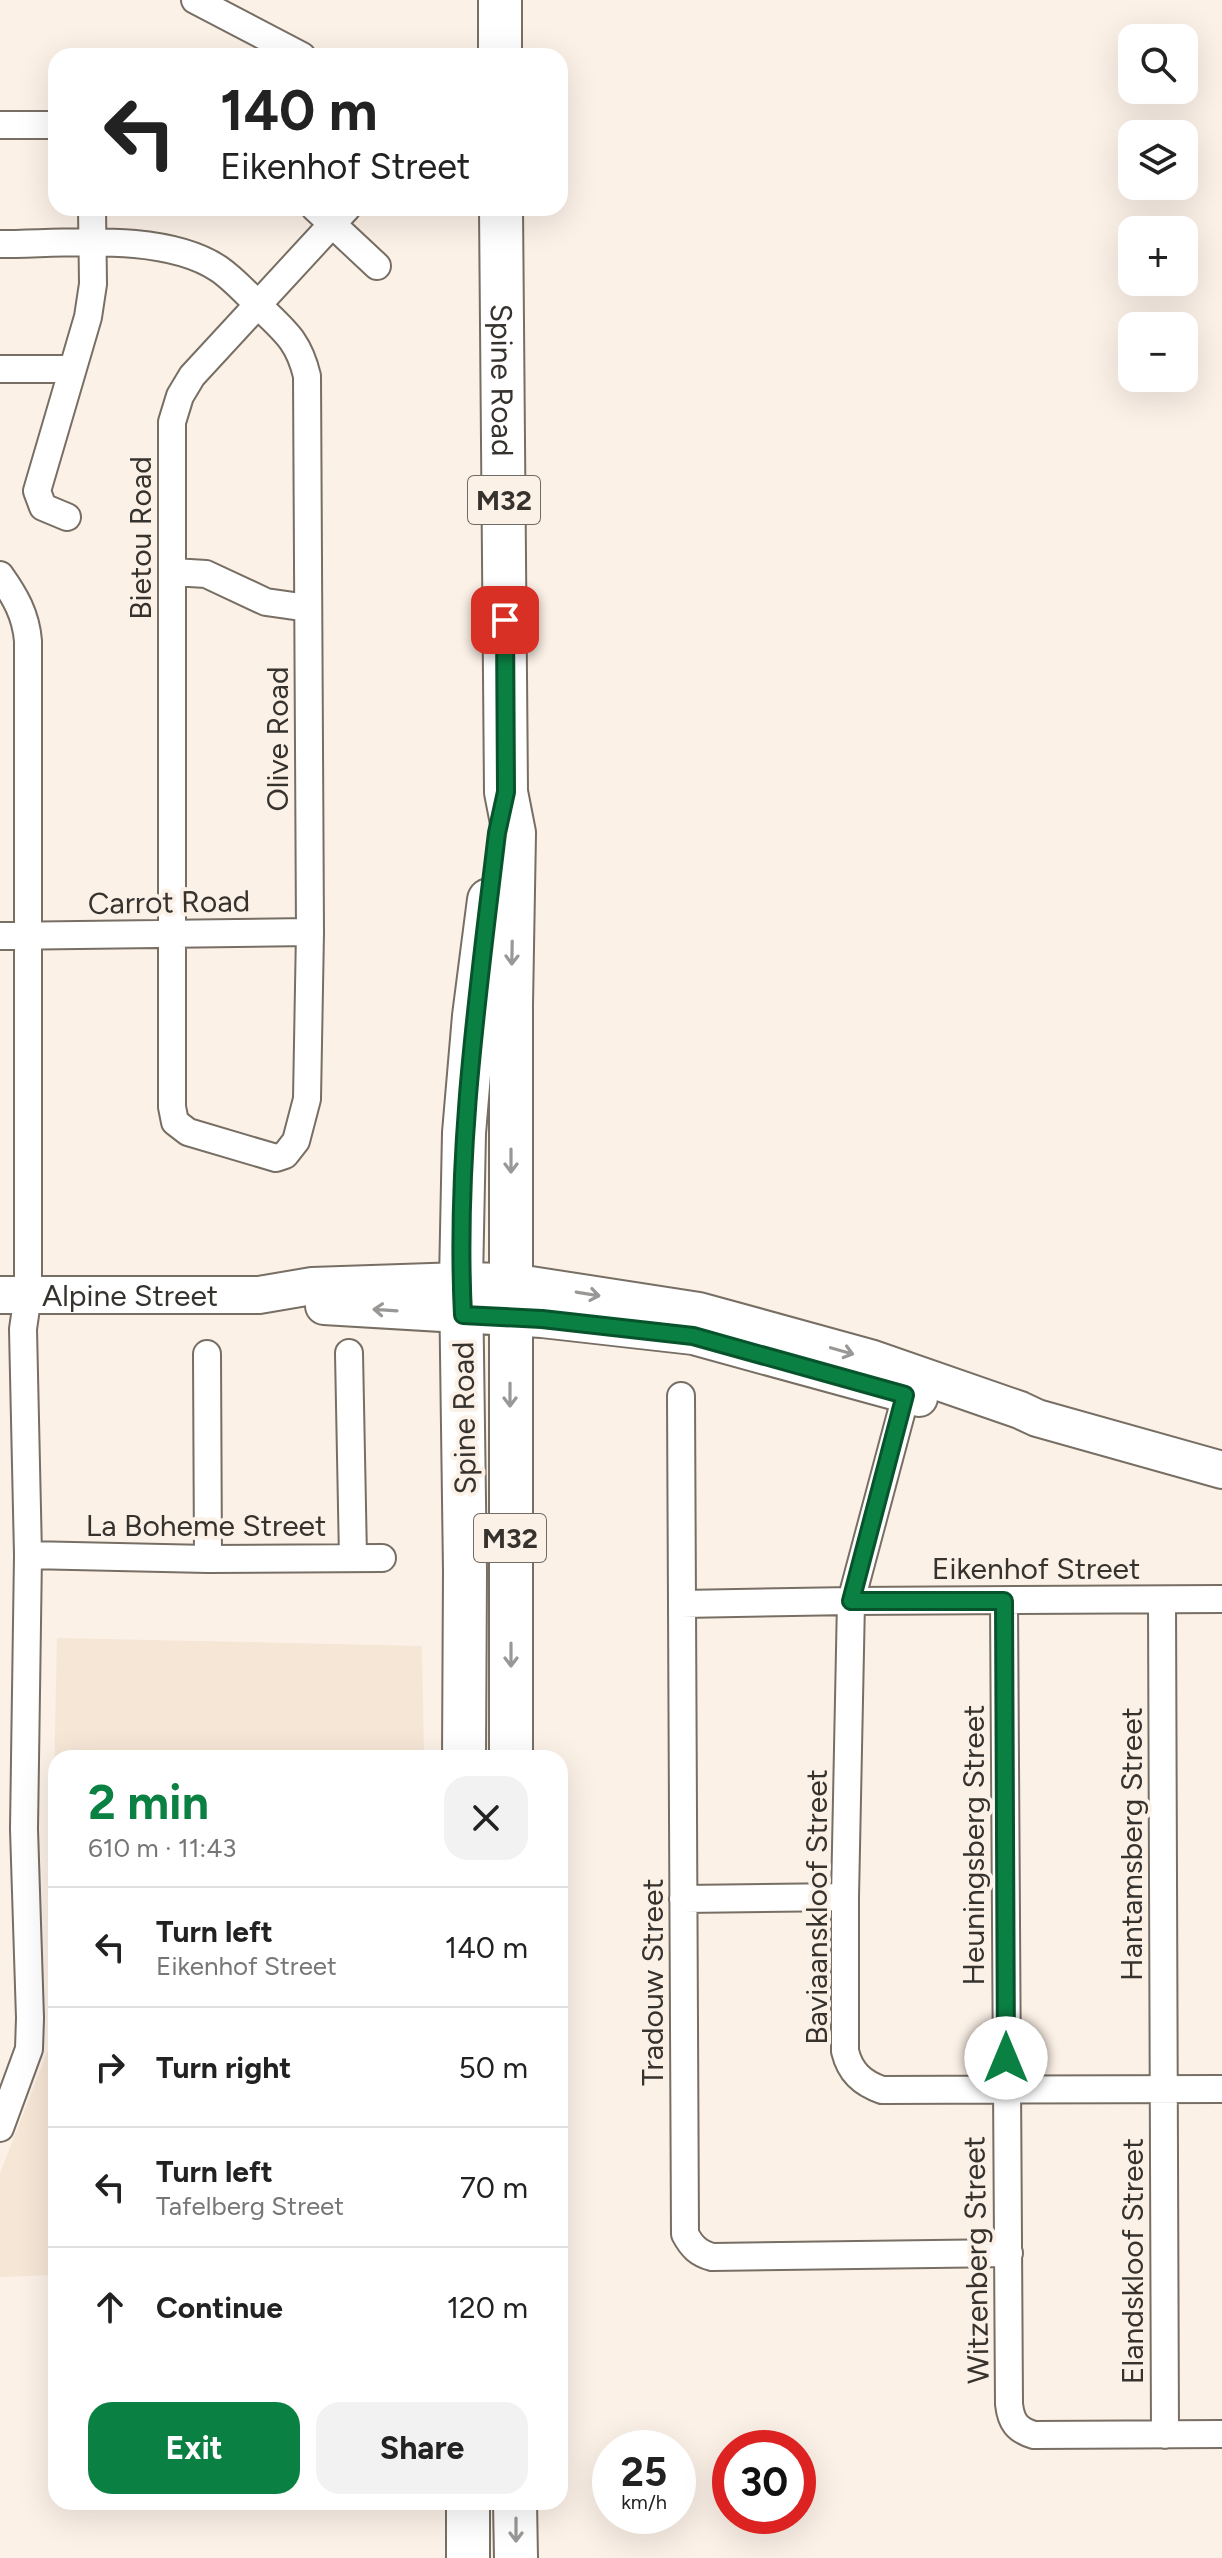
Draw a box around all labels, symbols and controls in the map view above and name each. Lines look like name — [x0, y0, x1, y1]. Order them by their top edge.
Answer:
map controls — [1118, 24, 1198, 392]
button: search — [1118, 24, 1198, 104]
text: 140 m — [220, 77, 378, 144]
icon: left — [88, 80, 192, 184]
button: layers — [1118, 120, 1198, 200]
text: Eikenhof Street — [220, 145, 470, 188]
button: + — [1118, 216, 1198, 296]
street label: Spine Road — [483, 303, 522, 457]
button: − — [1118, 312, 1198, 392]
street label: Bietou Road — [122, 456, 159, 620]
road number: M32 — [468, 476, 540, 524]
pin — [471, 586, 539, 654]
icon: arrive — [483, 598, 527, 642]
street label: Olive Road — [259, 667, 296, 811]
street label: Carrot Road — [87, 882, 251, 922]
one-way arrow — [504, 939, 520, 966]
one-way arrow — [503, 1147, 519, 1174]
street label: Alpine Street — [42, 1277, 218, 1314]
one-way arrow — [575, 1287, 600, 1302]
one-way arrow — [372, 1302, 399, 1317]
street label: Spine Road — [444, 1341, 484, 1495]
one-way arrow — [828, 1344, 854, 1359]
one-way arrow — [502, 1381, 518, 1408]
street label: La Boheme Street — [86, 1507, 326, 1544]
road number: M32 — [474, 1514, 546, 1562]
street label: Eikenhof Street — [932, 1550, 1140, 1587]
one-way arrow — [503, 1641, 519, 1668]
street label: Heuningsberg Street — [955, 1705, 992, 1985]
street label: Hantamsberg Street — [1113, 1707, 1150, 1981]
street label: Baviaanskloof Street — [798, 1769, 835, 2045]
text: 2 min — [88, 1773, 209, 1831]
button: close — [444, 1776, 528, 1860]
text: 610 m · 11:43 — [88, 1832, 236, 1864]
street label: Tradouw Street — [634, 1878, 671, 2086]
text: Turn left — [156, 1913, 273, 1950]
icon: left — [88, 1925, 132, 1969]
text: 140 m — [445, 1929, 528, 1966]
text: Eikenhof Street — [156, 1950, 337, 1982]
position arrow — [964, 2016, 1048, 2100]
icon: right — [88, 2045, 132, 2089]
text: Turn right — [156, 2049, 291, 2086]
text: 50 m — [459, 2049, 528, 2086]
street label: Witzenberg Street — [955, 2136, 997, 2384]
street label: Elandskloof Street — [1114, 2138, 1151, 2384]
text: Turn left — [156, 2153, 273, 2190]
icon: left — [88, 2165, 132, 2209]
text: 70 m — [460, 2169, 528, 2206]
text: Tafelberg Street — [156, 2190, 344, 2222]
icon: ahead — [88, 2285, 132, 2329]
text: Continue — [156, 2289, 283, 2326]
text: 120 m — [447, 2289, 528, 2326]
button: Exit — [88, 2402, 300, 2494]
button: Share — [316, 2402, 528, 2494]
speed limit sign: 30 — [712, 2430, 816, 2534]
text: 25 — [621, 2448, 667, 2496]
text: km/h — [621, 2490, 667, 2514]
one-way arrow — [508, 2516, 523, 2543]

